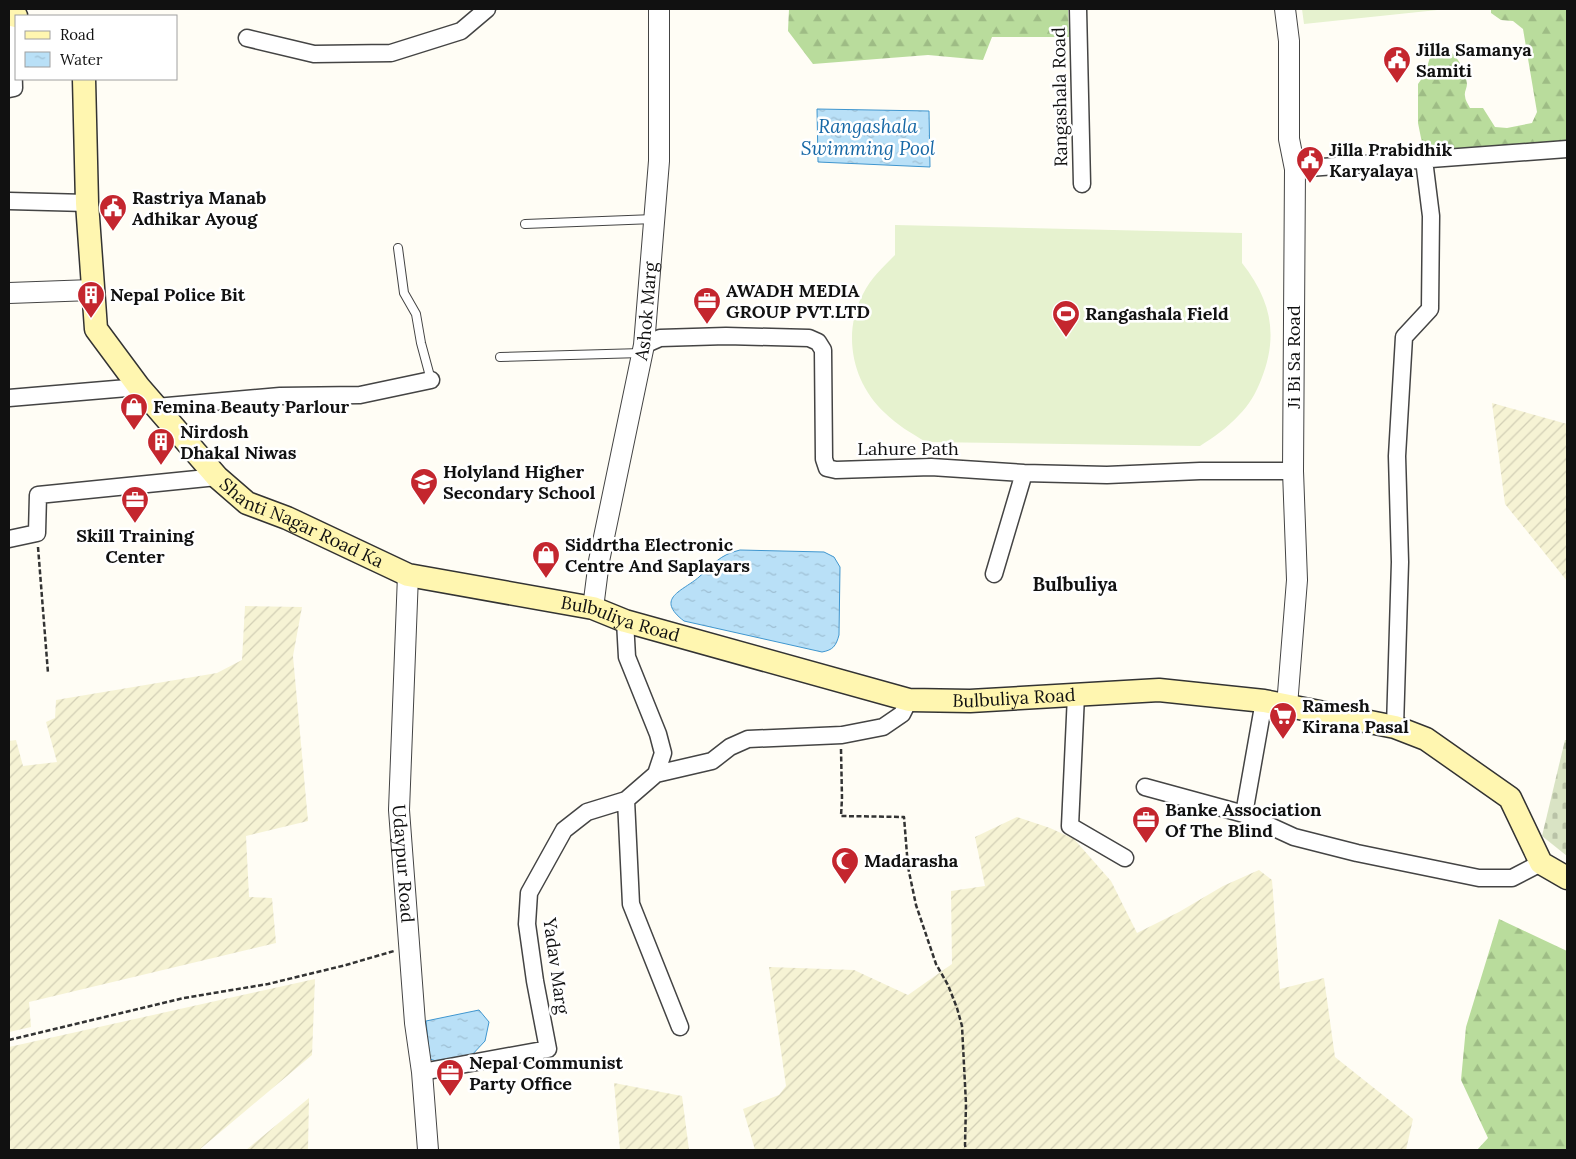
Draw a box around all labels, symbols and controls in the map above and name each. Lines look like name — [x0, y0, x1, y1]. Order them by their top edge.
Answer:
legend — [15, 15, 178, 80]
text: Road — [60, 25, 95, 44]
street label: Rangashala Road — [1047, 27, 1072, 167]
place label: Jilla Samanya Samiti — [1416, 38, 1532, 82]
public building icon: Jilla Samanya Samiti — [1382, 45, 1412, 84]
text: Water — [60, 50, 103, 69]
water label: Rangashala Swimming Pool — [801, 114, 936, 160]
place label: Jilla Prabidhik Karyalaya — [1329, 138, 1452, 182]
public building icon: Jilla Prabidhik Karyalaya — [1295, 145, 1325, 184]
place label: Rastriya Manab Adhikar Ayoug — [132, 186, 266, 230]
public building icon: Rastriya Manab Adhikar Ayoug — [98, 193, 128, 232]
street label: Ashok Marg — [629, 260, 662, 363]
place label: AWADH MEDIA GROUP PVT.LTD — [726, 279, 870, 323]
building icon: Nepal Police Bit — [76, 280, 106, 319]
place label: Nepal Police Bit — [110, 283, 246, 306]
office icon: AWADH MEDIA GROUP PVT.LTD — [692, 286, 722, 325]
sports icon: Rangashala Field — [1051, 299, 1081, 338]
place label: Rangashala Field — [1085, 302, 1229, 325]
street label: Ji Bi Sa Road — [1282, 305, 1305, 410]
shop icon: Femina Beauty Parlour — [119, 392, 149, 431]
place label: Femina Beauty Parlour — [153, 395, 350, 418]
place label: Nirdosh Dhakal Niwas — [180, 420, 297, 464]
building icon: Nirdosh Dhakal Niwas — [146, 427, 176, 466]
street label: Lahure Path — [857, 437, 959, 460]
place label: Holyland Higher Secondary School — [443, 460, 596, 504]
school or university icon: Holyland Higher Secondary School — [409, 467, 439, 506]
street label: Shanti Nagar Road Ka — [215, 473, 387, 573]
office icon: Skill Training Center — [120, 485, 150, 524]
place label: Skill Training Center — [76, 524, 195, 568]
place label: Siddrtha Electronic Centre And Saplayars — [565, 533, 750, 577]
shop icon: Siddrtha Electronic Centre And Saplayars — [531, 540, 561, 579]
district label: Bulbuliya — [1032, 572, 1118, 596]
street label: Bulbuliya Road — [559, 591, 683, 647]
street label: Bulbuliya Road — [952, 683, 1076, 712]
place label: Ramesh Kirana Pasal — [1302, 694, 1409, 738]
supermarket icon: Ramesh Kirana Pasal — [1268, 701, 1298, 740]
place label: Banke Association Of The Blind — [1165, 798, 1322, 842]
street label: Udaypur Road — [388, 804, 419, 924]
office icon: Banke Association Of The Blind — [1131, 805, 1161, 844]
mosque icon: Madarasha — [830, 846, 860, 885]
place label: Madarasha — [864, 849, 959, 872]
street label: Yadav Marg — [538, 915, 575, 1017]
place label: Nepal Communist Party Office — [469, 1051, 624, 1095]
office icon: Nepal Communist Party Office — [435, 1058, 465, 1097]

